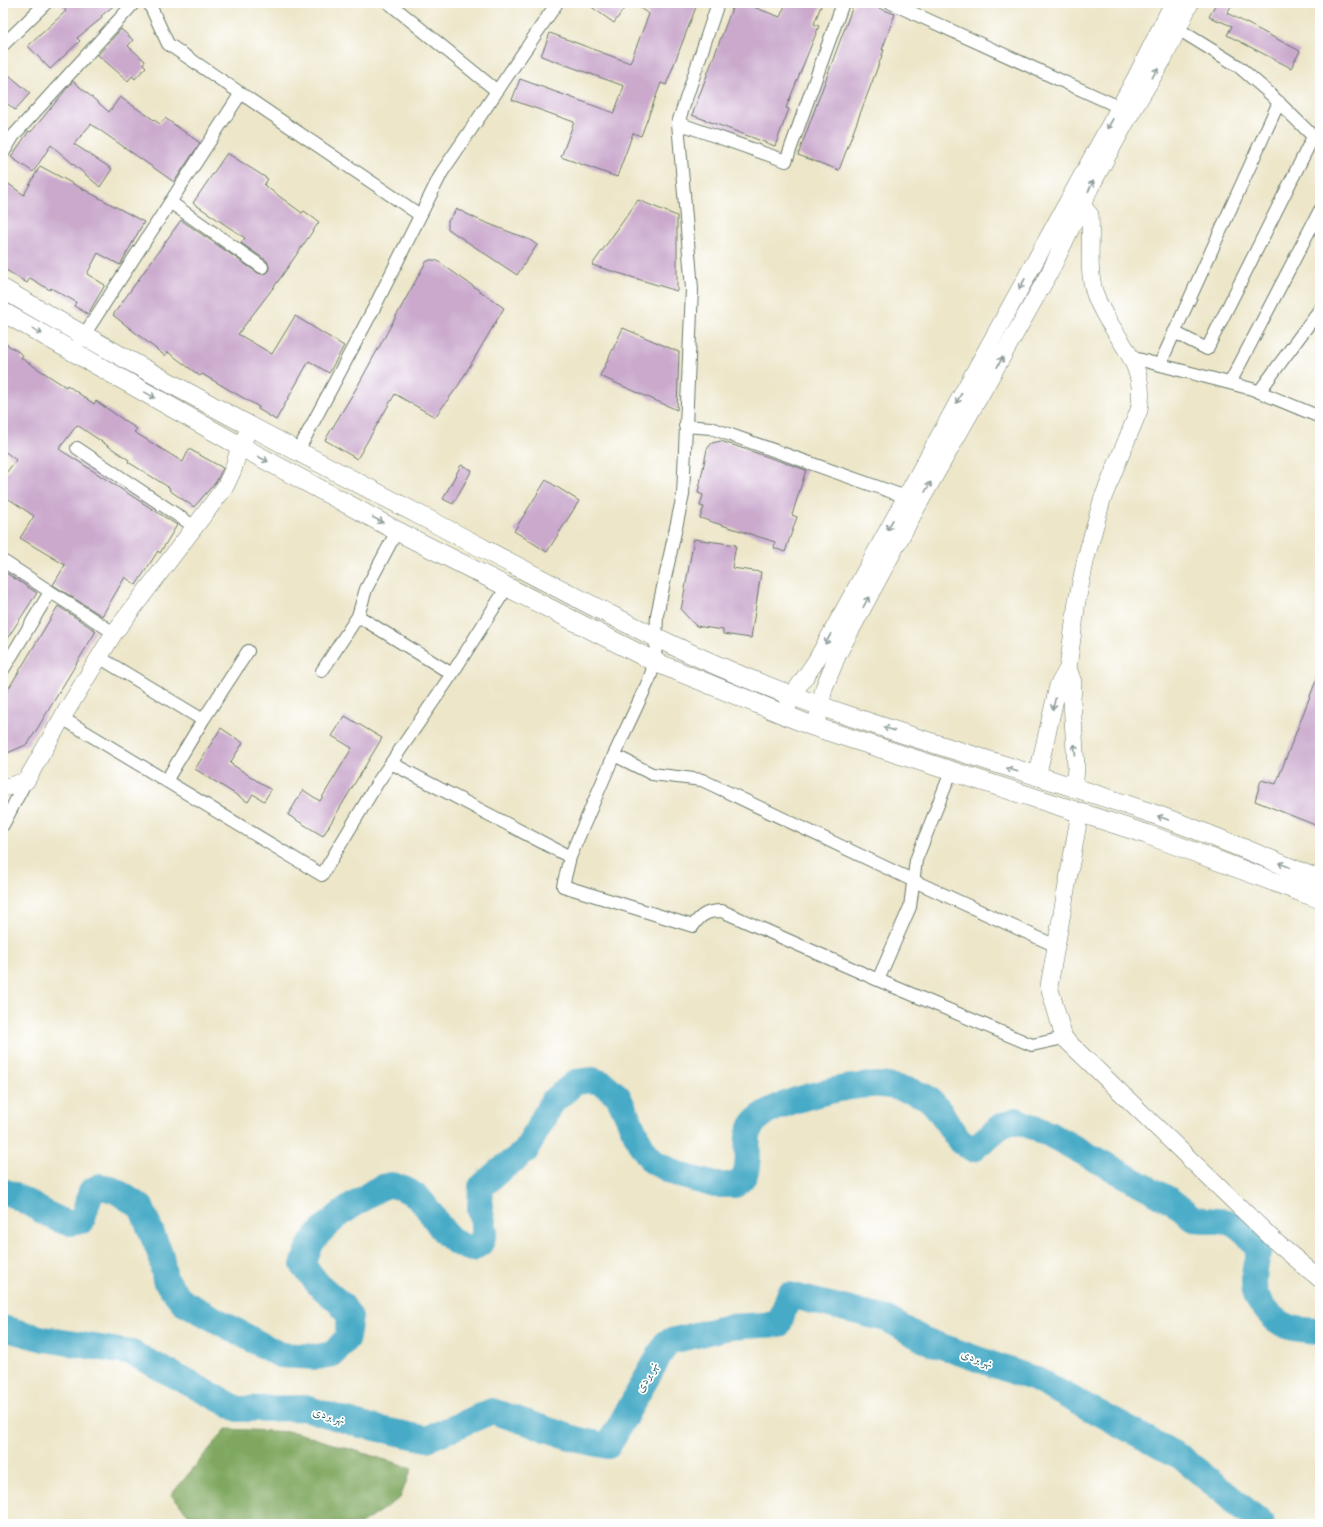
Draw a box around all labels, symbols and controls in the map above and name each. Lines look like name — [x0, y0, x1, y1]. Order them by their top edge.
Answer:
one-way arrow — [1151, 67, 1159, 79]
one-way arrow — [1105, 118, 1113, 130]
one-way arrow — [1088, 180, 1095, 192]
one-way arrow — [1017, 278, 1025, 290]
one-way arrow — [31, 328, 43, 336]
one-way arrow — [996, 356, 1004, 368]
one-way arrow — [144, 392, 156, 400]
one-way arrow — [955, 392, 962, 404]
one-way arrow — [257, 455, 269, 463]
one-way arrow — [925, 482, 933, 494]
one-way arrow — [372, 517, 384, 525]
one-way arrow — [886, 519, 894, 531]
one-way arrow — [863, 596, 870, 608]
one-way arrow — [824, 633, 831, 645]
one-way arrow — [1050, 697, 1057, 710]
one-way arrow — [882, 725, 895, 732]
one-way arrow — [1071, 744, 1078, 757]
one-way arrow — [1007, 765, 1019, 773]
one-way arrow — [1157, 813, 1169, 821]
one-way arrow — [1278, 860, 1290, 868]
water label: نهر بردى — [959, 1346, 995, 1372]
water label: نهر بردى — [632, 1359, 662, 1395]
water label: نهر بردى — [311, 1404, 347, 1428]

